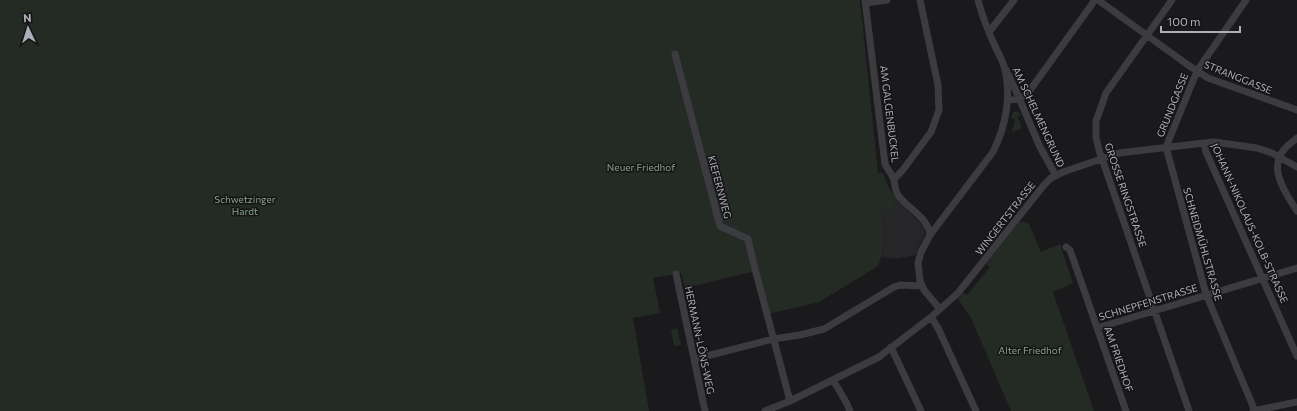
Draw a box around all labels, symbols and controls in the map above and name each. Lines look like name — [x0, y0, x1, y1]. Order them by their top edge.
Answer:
north arrow — [8, 8, 48, 48]
scale bar — [1161, 8, 1240, 34]
text: N — [23, 11, 32, 24]
text: 100 m — [1167, 14, 1201, 28]
street label: STRANGGASSE — [1202, 58, 1274, 96]
street label: AM GALGENBUCKEL — [878, 65, 902, 164]
street label: AM SCHELMENGRUND — [1010, 65, 1068, 169]
street label: GRUNDGASSE — [1154, 71, 1190, 139]
street label: GROSSE RINGSTRASSE — [1103, 141, 1150, 249]
street label: JOHANN-NIKOLAUS-KOLB-STRASSE — [1209, 141, 1291, 305]
street label: KIEFERNWEG — [706, 154, 734, 220]
park label: Neuer Friedhof — [607, 161, 675, 173]
street label: WINGERTSTRASSE — [973, 179, 1038, 257]
street label: SCHNEIDMÜHLSTRASSE — [1181, 186, 1225, 302]
park label: Schwetzinger Hardt — [214, 193, 276, 217]
street label: SCHNEPFENSTRASSE — [1097, 281, 1199, 323]
street label: HERMANN-LÖNS-WEG — [683, 285, 717, 395]
street label: AM FRIEDHOF — [1102, 325, 1136, 394]
park label: Alter Friedhof — [998, 344, 1062, 356]

